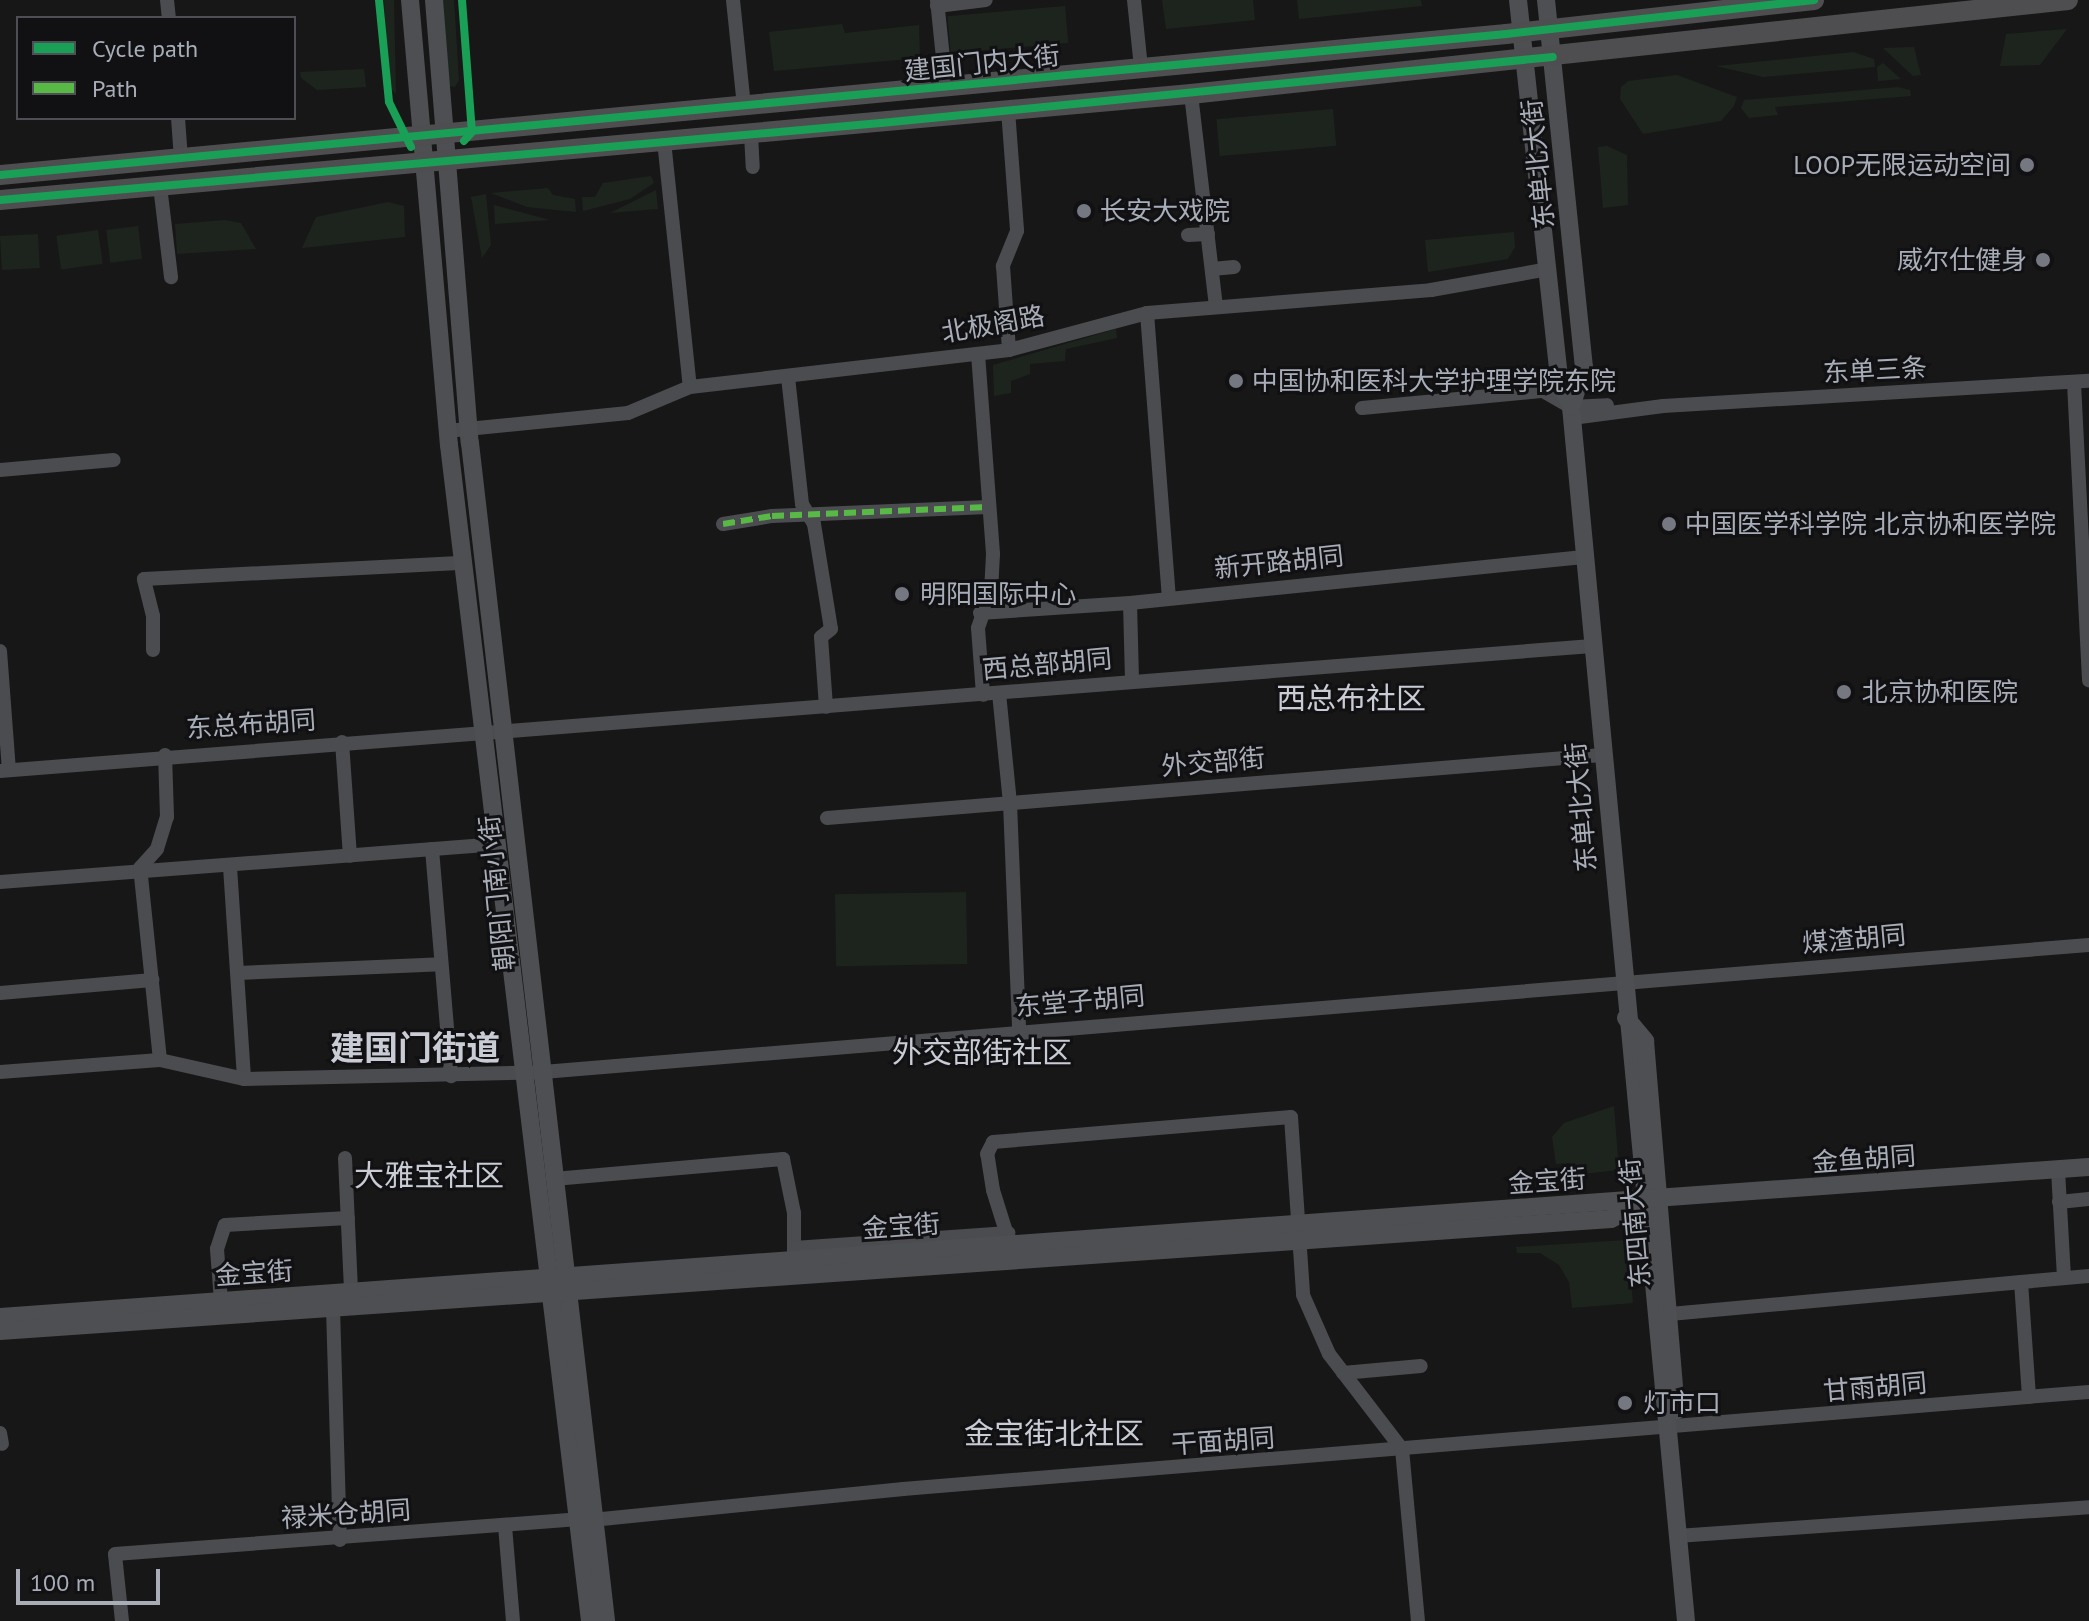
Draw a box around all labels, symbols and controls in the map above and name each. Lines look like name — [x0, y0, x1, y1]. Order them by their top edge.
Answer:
legend — [16, 16, 296, 120]
text: Cycle path — [92, 33, 198, 64]
street label: 建国门内大街 — [903, 39, 1061, 87]
text: Path — [92, 73, 138, 104]
street label: 东单北大街 — [1516, 98, 1560, 230]
place label: LOOP无限运动空间 — [1793, 149, 2011, 181]
marker: LOOP无限运动空间 — [2018, 156, 2036, 174]
place label: 长安大戏院 — [1100, 195, 1230, 227]
marker: 长安大戏院 — [1075, 202, 1093, 220]
place label: 威尔仕健身 — [1897, 244, 2027, 276]
marker: 威尔仕健身 — [2034, 251, 2052, 269]
street label: 北极阁路 — [939, 300, 1047, 348]
street label: 东单三条 — [1822, 352, 1928, 388]
place label: 中国协和医科大学护理学院东院 — [1252, 365, 1616, 397]
marker: 中国协和医科大学护理学院东院 — [1227, 372, 1245, 390]
place label: 中国医学科学院 北京协和医学院 — [1685, 508, 2056, 540]
marker: 中国医学科学院 北京协和医学院 — [1660, 515, 1678, 533]
street label: 新开路胡同 — [1213, 540, 1345, 584]
place label: 明阳国际中心 — [920, 578, 1076, 610]
marker: 明阳国际中心 — [891, 583, 913, 605]
street label: 西总部胡同 — [981, 643, 1113, 685]
place label: 北京协和医院 — [1862, 676, 2018, 708]
district label: 西总布社区 — [1276, 680, 1426, 716]
marker: 北京协和医院 — [1833, 681, 1855, 703]
street label: 东总布胡同 — [185, 704, 317, 744]
street label: 东单北大街 — [1560, 741, 1602, 873]
street label: 外交部街 — [1160, 742, 1266, 782]
street label: 朝阳门南小街 — [473, 814, 521, 972]
street label: 煤渣胡同 — [1801, 919, 1907, 959]
street label: 东堂子胡同 — [1014, 980, 1146, 1022]
district label: 建国门街道 — [330, 1028, 500, 1068]
district label: 外交部街社区 — [892, 1034, 1072, 1070]
street label: 金鱼胡同 — [1811, 1140, 1917, 1178]
district label: 大雅宝社区 — [354, 1157, 504, 1193]
street label: 东四南大街 — [1614, 1157, 1656, 1289]
street label: 金宝街 — [1507, 1163, 1587, 1199]
street label: 金宝街 — [861, 1208, 941, 1244]
street label: 金宝街 — [214, 1255, 294, 1291]
street label: 甘雨胡同 — [1822, 1367, 1928, 1407]
place label: 灯市口 — [1643, 1387, 1721, 1419]
marker: 灯市口 — [1614, 1392, 1636, 1414]
district label: 金宝街北社区 — [964, 1415, 1144, 1451]
street label: 干面胡同 — [1170, 1422, 1276, 1460]
street label: 禄米仓胡同 — [280, 1494, 412, 1534]
scale bar — [20, 1553, 164, 1603]
text: 100 m — [30, 1567, 95, 1598]

